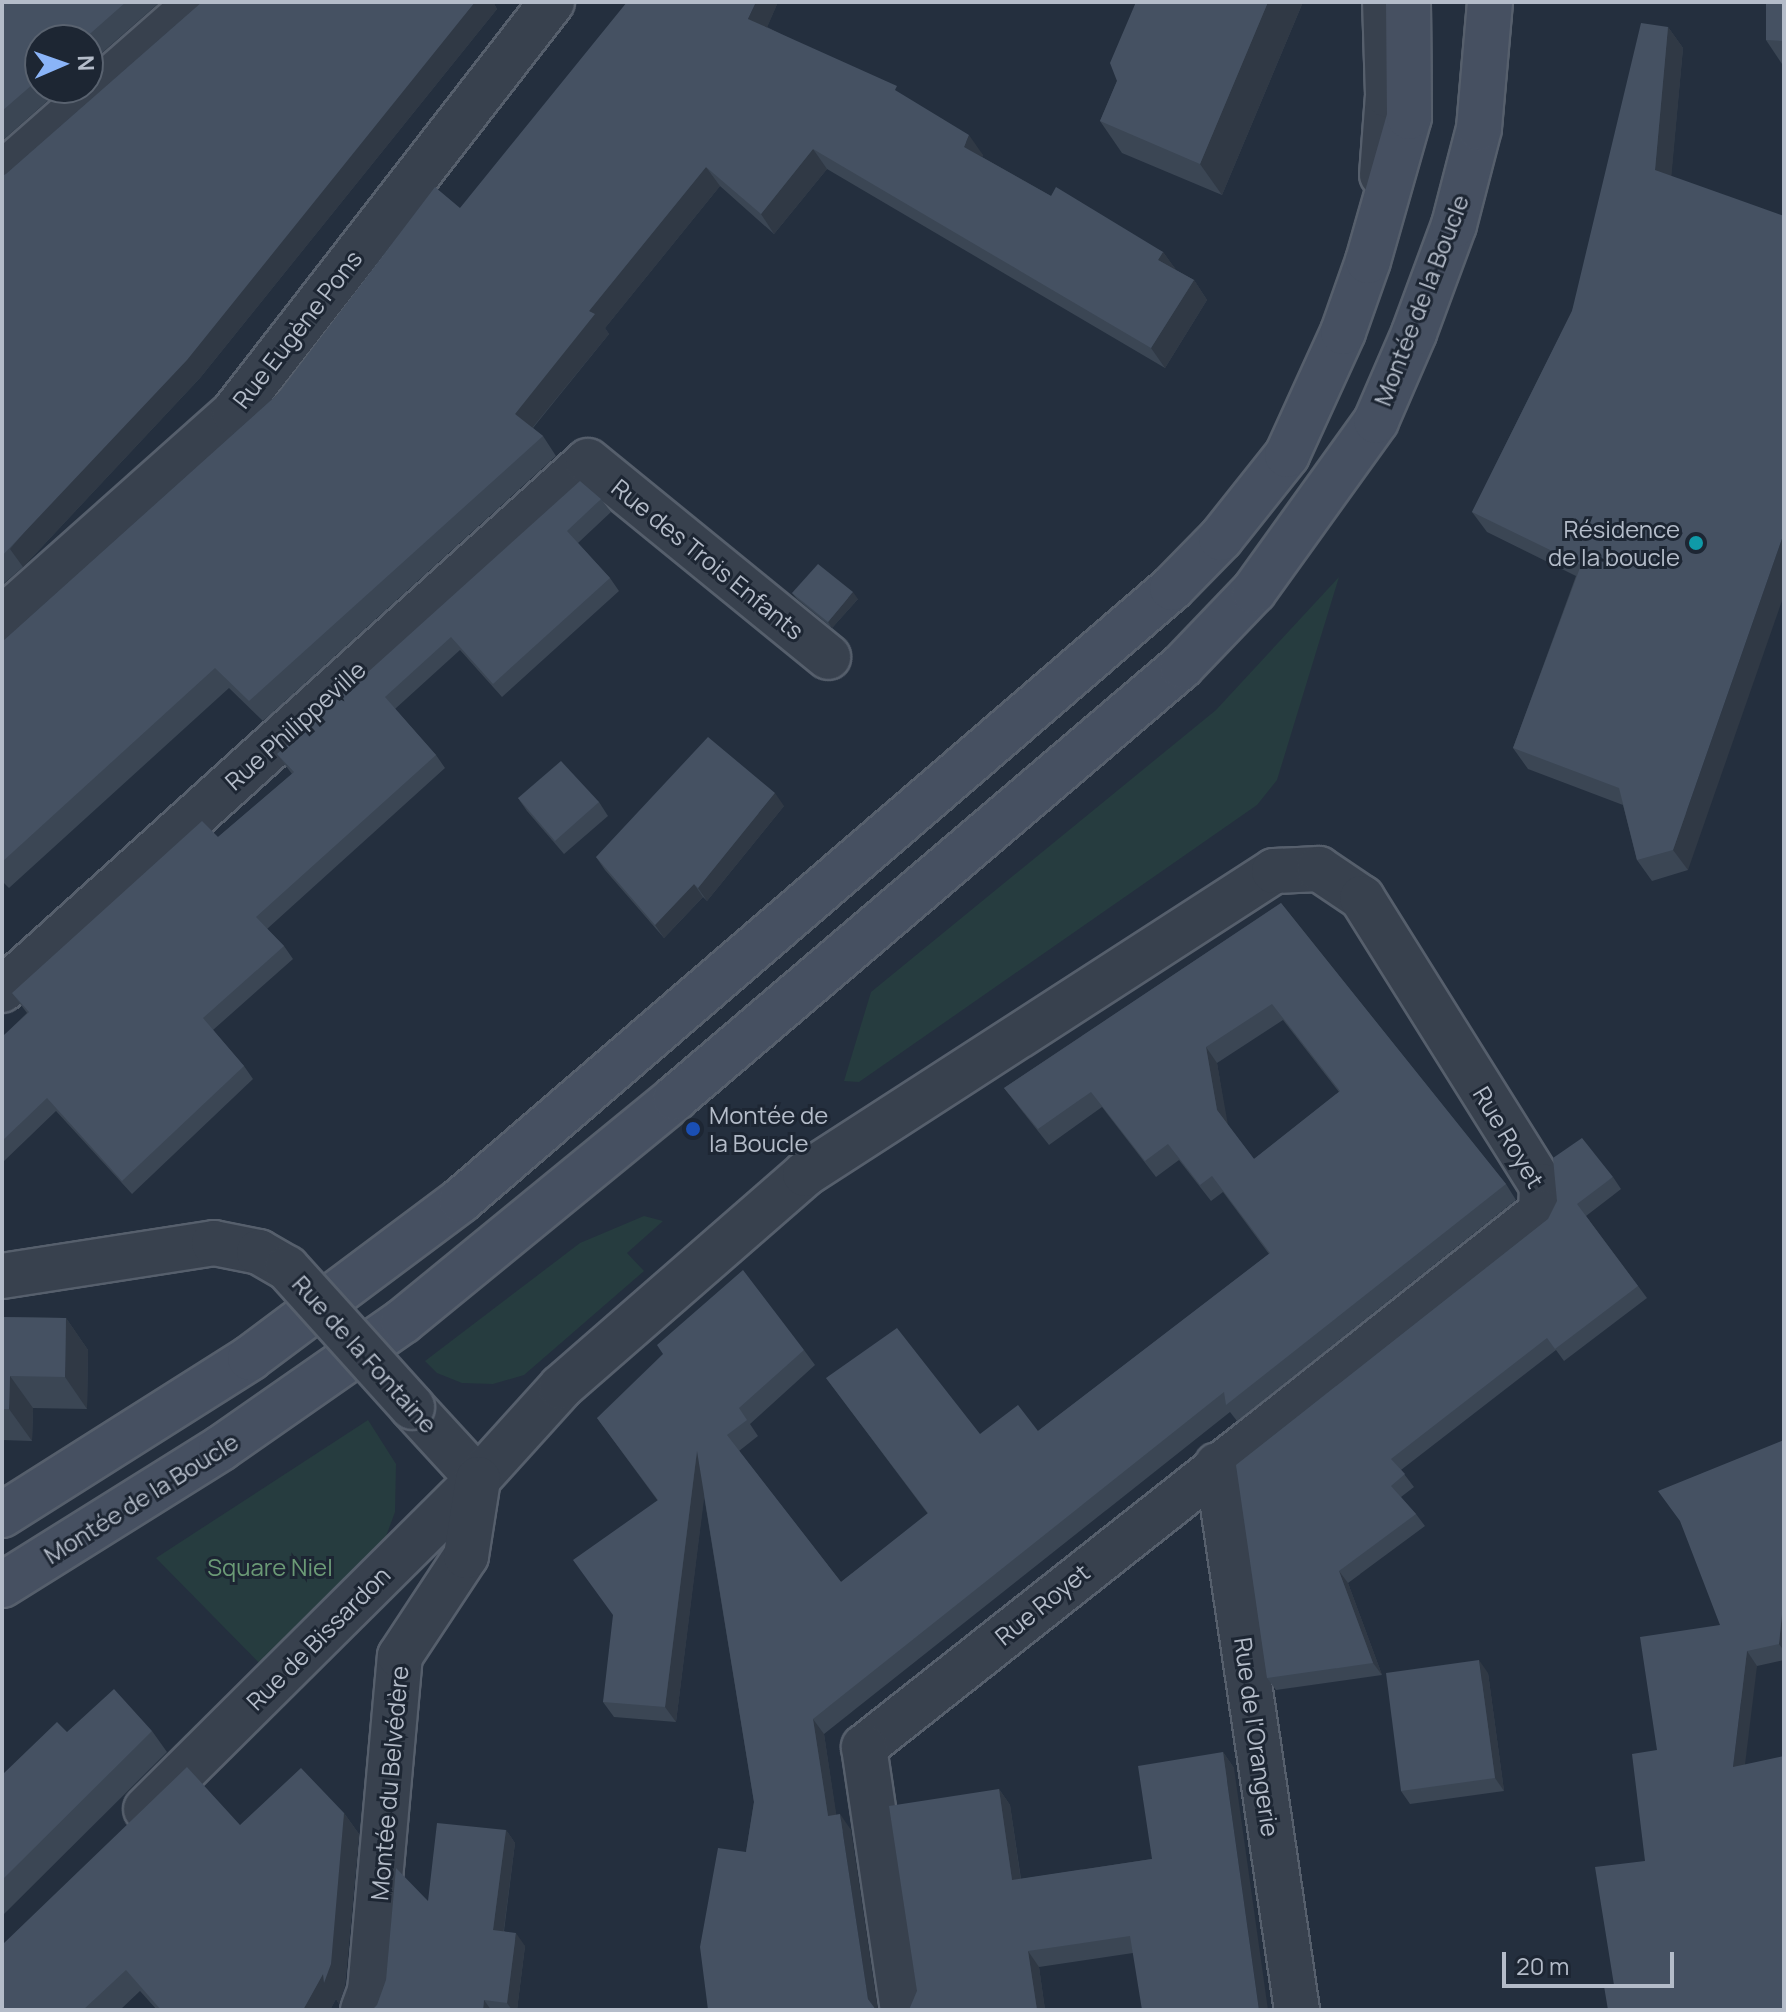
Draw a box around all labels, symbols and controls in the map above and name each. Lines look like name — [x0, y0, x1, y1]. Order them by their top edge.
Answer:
north arrow — [24, 24, 104, 104]
text: N — [71, 55, 101, 72]
street label: Montée de la Boucle — [1367, 190, 1475, 410]
street label: Rue Eugène Pons — [226, 244, 368, 414]
street label: Rue des Trois Enfants — [606, 473, 810, 645]
place label: Résidence de la boucle — [1548, 515, 1680, 571]
marker: Résidence de la boucle — [1687, 534, 1705, 552]
street label: Rue Philippeville — [219, 654, 371, 796]
street label: Rue Royet — [1468, 1081, 1550, 1193]
place label: Montée de la Boucle — [709, 1101, 828, 1157]
marker: Montée de la Boucle — [684, 1120, 702, 1138]
street label: Rue de la Fontaine — [287, 1269, 443, 1439]
street label: Montée de la Boucle — [39, 1427, 243, 1569]
park label: Square Niel — [207, 1553, 333, 1581]
street label: Rue Royet — [989, 1557, 1095, 1651]
street label: Rue de Bissardon — [240, 1560, 396, 1716]
street label: Rue de l'Orangerie — [1229, 1636, 1285, 1838]
street label: Montée du Belvédère — [364, 1664, 414, 1902]
scale bar — [1506, 1936, 1678, 1986]
text: 20 m — [1516, 1949, 1569, 1982]

